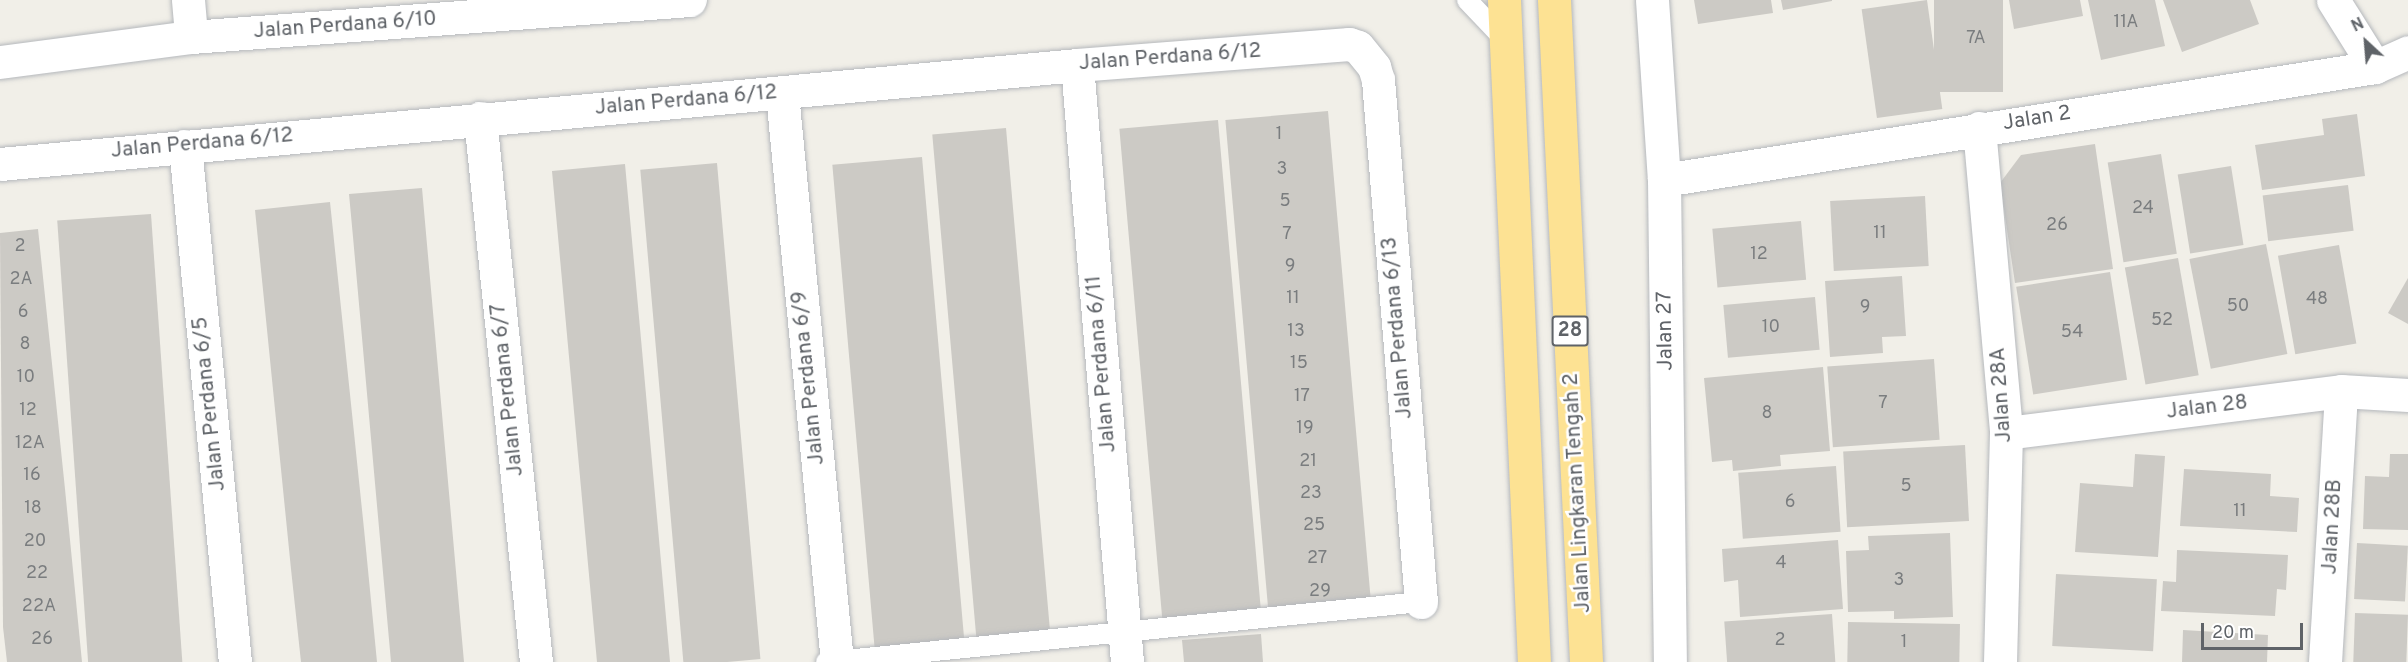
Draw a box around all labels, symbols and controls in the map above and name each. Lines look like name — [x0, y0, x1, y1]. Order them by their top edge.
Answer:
street label: Jalan Perdana 6/10 — [252, 7, 438, 45]
house number: 11A — [2113, 12, 2139, 34]
north arrow — [2336, 12, 2396, 72]
text: N — [2349, 14, 2368, 37]
house number: 7A — [1966, 28, 1986, 50]
street label: Jalan Perdana 6/12 — [1078, 39, 1262, 77]
street label: Jalan Perdana 6/12 — [594, 80, 778, 122]
street label: Jalan 2 — [2001, 101, 2073, 137]
street label: Jalan Perdana 6/12 — [110, 123, 294, 165]
house number: 1 — [1276, 124, 1282, 146]
house number: 3 — [1277, 159, 1287, 181]
house number: 5 — [1279, 191, 1291, 213]
house number: 24 — [2132, 198, 2154, 220]
house number: 26 — [2046, 215, 2068, 237]
house number: 11 — [1873, 223, 1887, 245]
house number: 7 — [1282, 224, 1292, 246]
house number: 2 — [14, 236, 26, 258]
street label: Jalan Perdana 6/13 — [1377, 236, 1419, 420]
house number: 12 — [1750, 244, 1768, 266]
house number: 9 — [1285, 256, 1295, 278]
house number: 2A — [9, 269, 33, 291]
street label: Jalan Perdana 6/11 — [1082, 274, 1122, 454]
house number: 11 — [1286, 288, 1300, 310]
house number: 48 — [2306, 289, 2328, 311]
street label: Jalan Perdana 6/9 — [787, 290, 831, 466]
street label: Jalan 27 — [1653, 291, 1679, 371]
house number: 50 — [2227, 296, 2249, 318]
house number: 9 — [1860, 297, 1870, 319]
house number: 6 — [18, 302, 28, 324]
street label: Jalan Perdana 6/7 — [486, 302, 530, 478]
house number: 52 — [2151, 310, 2173, 332]
road number: 28 — [1550, 314, 1590, 348]
street label: Jalan Perdana 6/5 — [188, 315, 232, 493]
house number: 10 — [1762, 317, 1780, 339]
house number: 13 — [1287, 321, 1305, 343]
house number: 54 — [2061, 322, 2083, 344]
house number: 8 — [20, 334, 30, 356]
street label: Jalan 28A — [1986, 346, 2018, 444]
house number: 15 — [1290, 353, 1308, 375]
house number: 10 — [17, 367, 35, 389]
street label: Jalan Lingkaran Tengah 2 — [1559, 372, 1597, 614]
house number: 17 — [1294, 386, 1310, 408]
street label: Jalan 28 — [2165, 391, 2249, 425]
house number: 7 — [1878, 393, 1888, 415]
house number: 12 — [19, 400, 37, 422]
house number: 8 — [1762, 403, 1772, 425]
house number: 19 — [1296, 418, 1314, 440]
house number: 12A — [15, 433, 45, 455]
house number: 21 — [1299, 451, 1317, 473]
house number: 16 — [23, 465, 41, 487]
house number: 5 — [1900, 476, 1912, 498]
street label: Jalan 28B — [2318, 479, 2348, 575]
house number: 23 — [1300, 483, 1322, 505]
house number: 6 — [1785, 492, 1795, 514]
house number: 18 — [24, 498, 42, 520]
house number: 11 — [2233, 501, 2247, 523]
house number: 25 — [1303, 515, 1325, 537]
house number: 20 — [24, 531, 46, 553]
house number: 27 — [1307, 548, 1327, 570]
house number: 4 — [1775, 553, 1787, 575]
house number: 22 — [26, 563, 48, 585]
house number: 3 — [1894, 570, 1904, 592]
house number: 29 — [1309, 581, 1331, 603]
house number: 22A — [22, 596, 56, 618]
scale bar — [2204, 611, 2306, 649]
text: 20 m — [2212, 622, 2254, 645]
house number: 26 — [31, 629, 53, 651]
house number: 2 — [1774, 630, 1786, 652]
house number: 1 — [1901, 632, 1907, 654]

